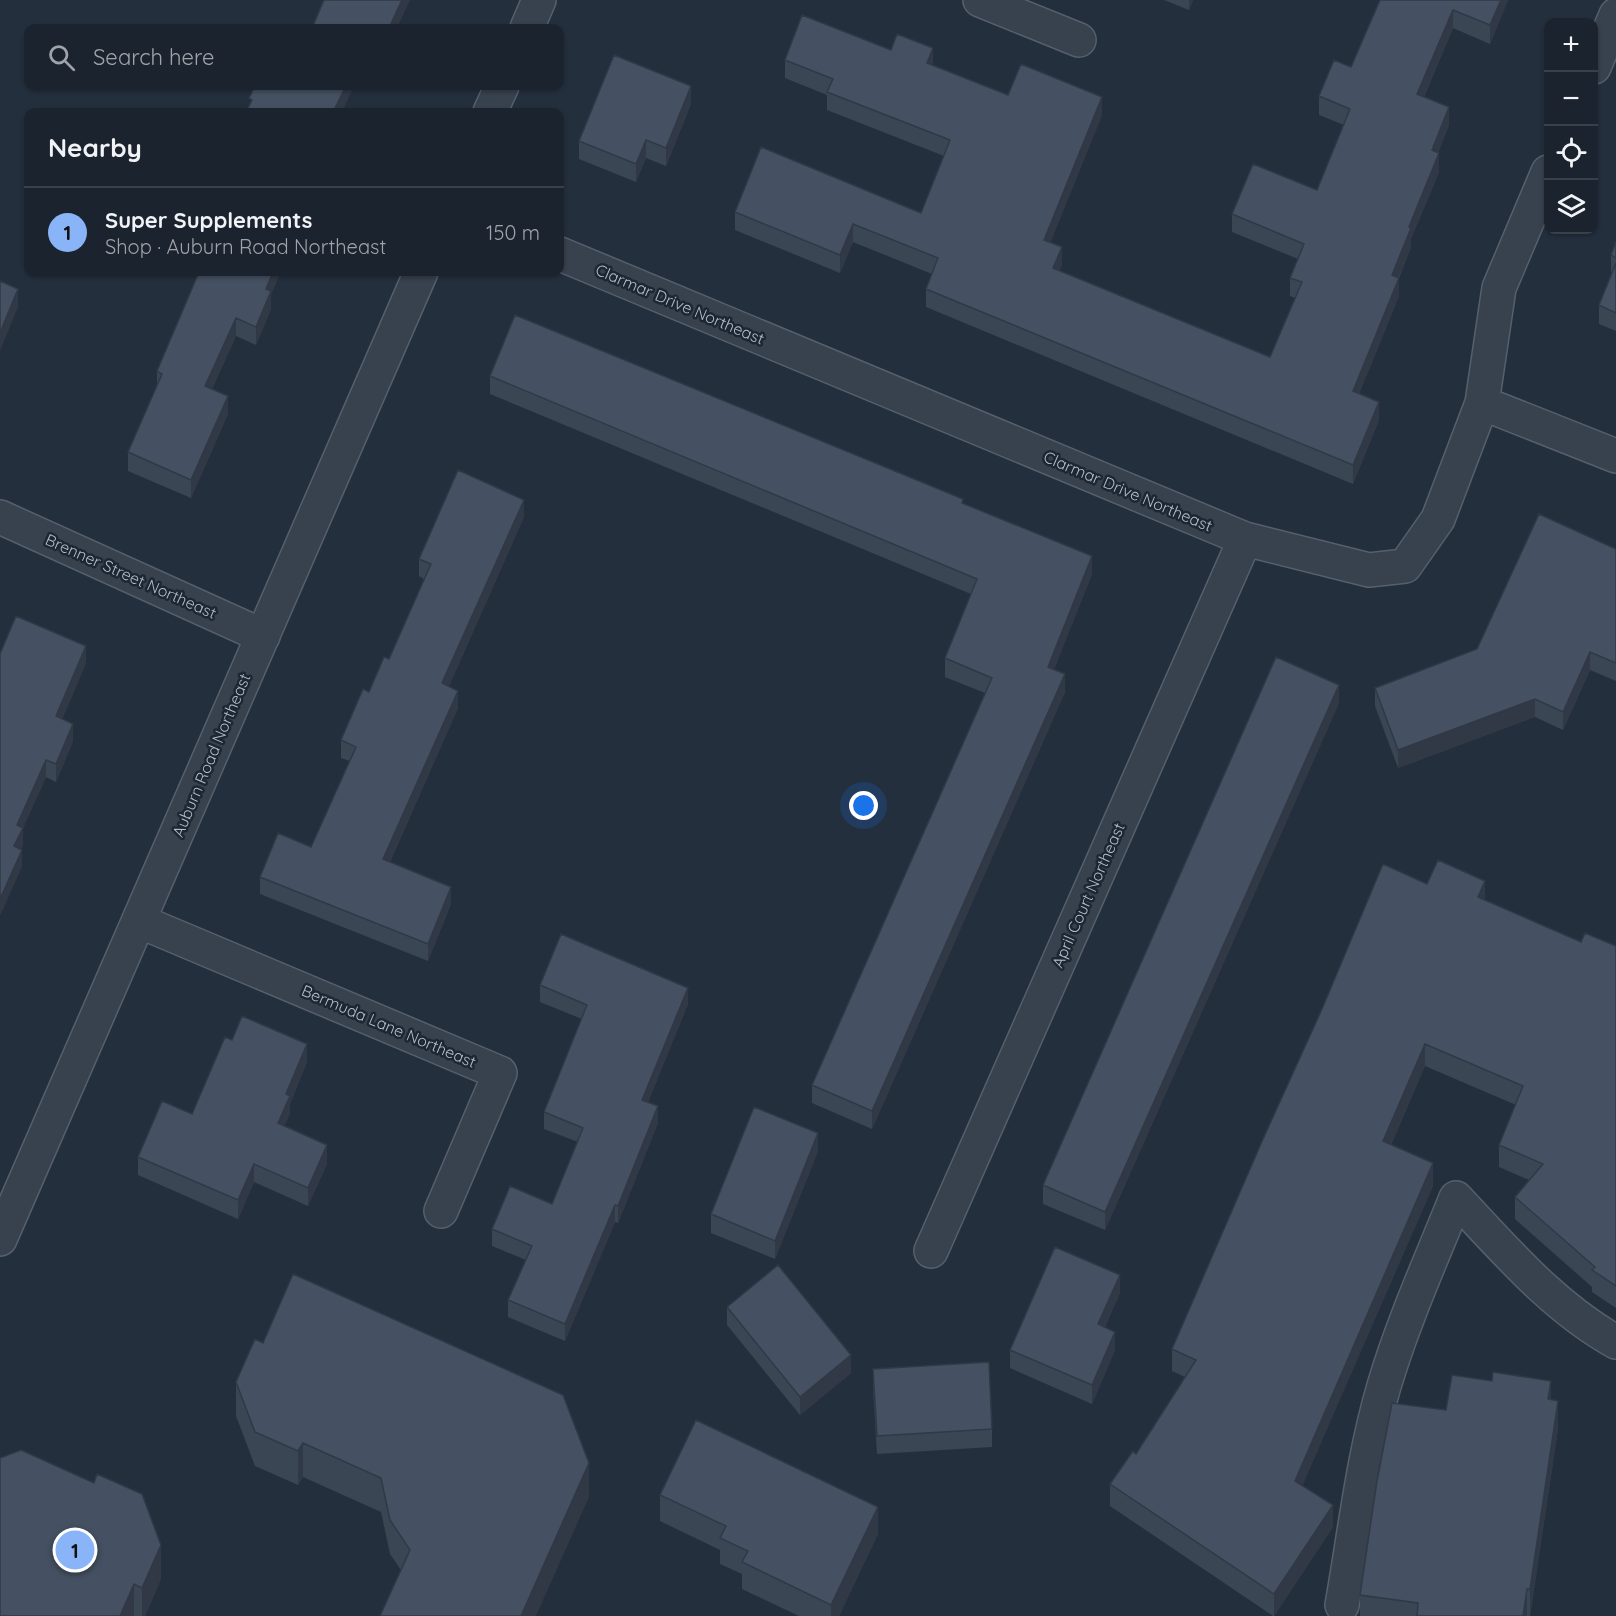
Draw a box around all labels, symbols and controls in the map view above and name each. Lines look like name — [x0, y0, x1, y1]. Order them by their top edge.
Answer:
map controls — [1544, 18, 1598, 234]
button: + — [1544, 18, 1598, 72]
search box — [24, 24, 564, 90]
icon: search — [45, 41, 78, 74]
text: Search here — [93, 43, 214, 71]
button: − — [1544, 72, 1598, 126]
button: locate — [1544, 126, 1598, 180]
text: Nearby — [48, 131, 142, 164]
button: layers — [1544, 180, 1598, 234]
text: Super Supplements — [105, 206, 312, 234]
text: 1 — [64, 220, 71, 245]
text: 150 m — [486, 220, 540, 245]
text: Shop · Auburn Road Northeast — [105, 234, 386, 259]
street label: Clarmar Drive Northeast — [593, 259, 767, 349]
street label: Clarmar Drive Northeast — [1041, 446, 1215, 536]
street label: Brenner Street Northeast — [42, 529, 220, 623]
street label: Auburn Road Northeast — [167, 670, 255, 840]
your location — [849, 791, 878, 820]
street label: April Court Northeast — [1047, 819, 1129, 971]
street label: Bermuda Lane Northeast — [299, 980, 479, 1072]
pin: 1 — [56, 1528, 94, 1572]

